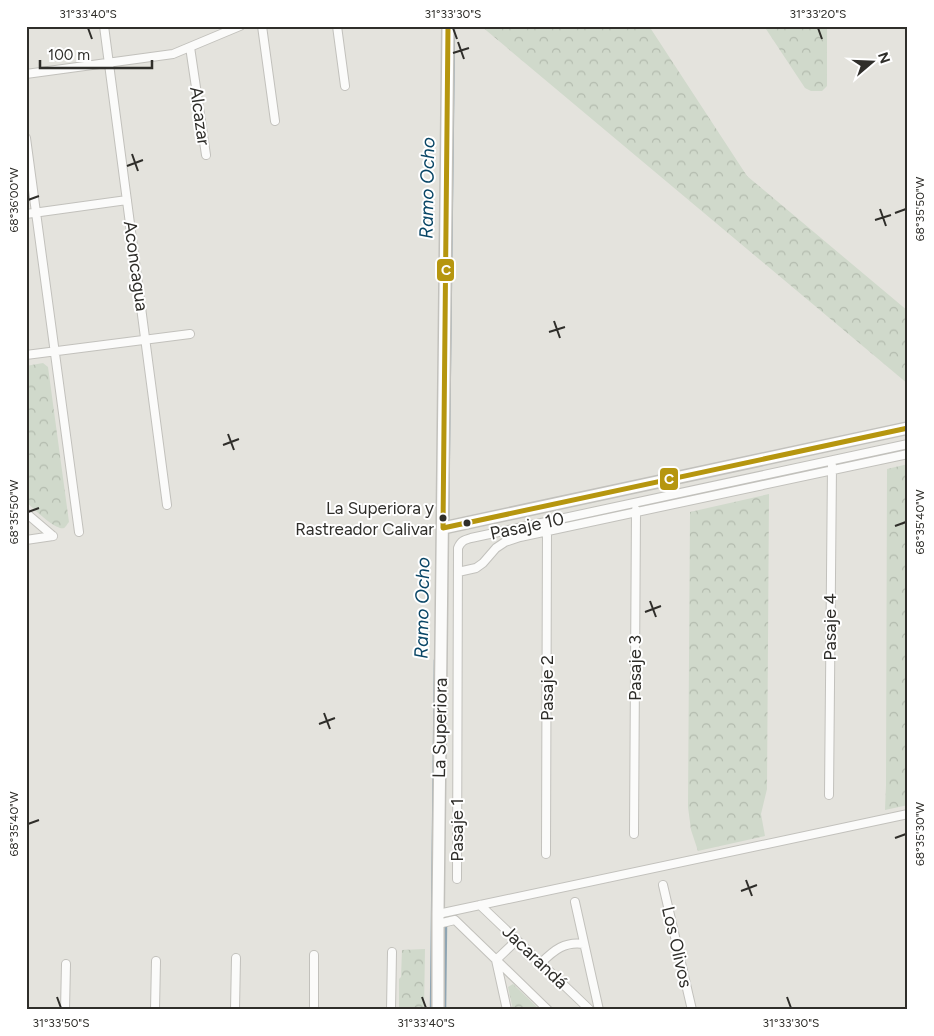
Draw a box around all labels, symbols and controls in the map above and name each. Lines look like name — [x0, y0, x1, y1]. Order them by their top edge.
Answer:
text: 31°33'40"S — [59, 7, 117, 21]
text: 31°33'30"S — [425, 7, 481, 21]
text: 31°33'20"S — [790, 7, 846, 21]
scale bar — [40, 38, 152, 70]
north arrow — [846, 38, 896, 88]
text: 100 m — [48, 46, 90, 64]
text: N — [874, 50, 894, 66]
street label: Alcazar — [185, 85, 215, 147]
water label: Ramo Ocho — [415, 137, 439, 239]
text: 68°36'00"W — [7, 167, 21, 233]
text: 68°35'50"W — [913, 176, 927, 241]
street label: Aconcagua — [119, 219, 153, 313]
line badge: C — [436, 258, 455, 282]
text: C — [441, 262, 451, 279]
line badge: C — [659, 467, 679, 491]
text: C — [664, 471, 674, 488]
text: 68°35'50"W — [7, 479, 21, 544]
text: 68°35'40"W — [913, 489, 927, 554]
place label: La Superiora y Rastreador Calivar — [295, 498, 434, 539]
street label: Pasaje 10 — [488, 507, 566, 545]
marker: La Superiora y Rastreador Calivar — [438, 513, 448, 523]
unlabelled marker — [462, 518, 472, 528]
water label: Ramo Ocho — [410, 557, 434, 659]
street label: Pasaje 4 — [819, 593, 841, 661]
street label: Pasaje 3 — [624, 635, 646, 701]
street label: Pasaje 2 — [536, 655, 558, 721]
street label: La Superiora — [428, 678, 452, 778]
text: 68°35'40"W — [7, 791, 21, 856]
street label: Pasaje 1 — [446, 798, 468, 862]
text: 68°35'30"W — [913, 802, 927, 866]
street label: Los Olivos — [657, 904, 697, 990]
street label: Jacarandá — [498, 920, 572, 994]
text: 31°33'50"S — [32, 1016, 90, 1030]
text: 31°33'40"S — [397, 1016, 455, 1030]
text: 31°33'30"S — [763, 1016, 819, 1030]

